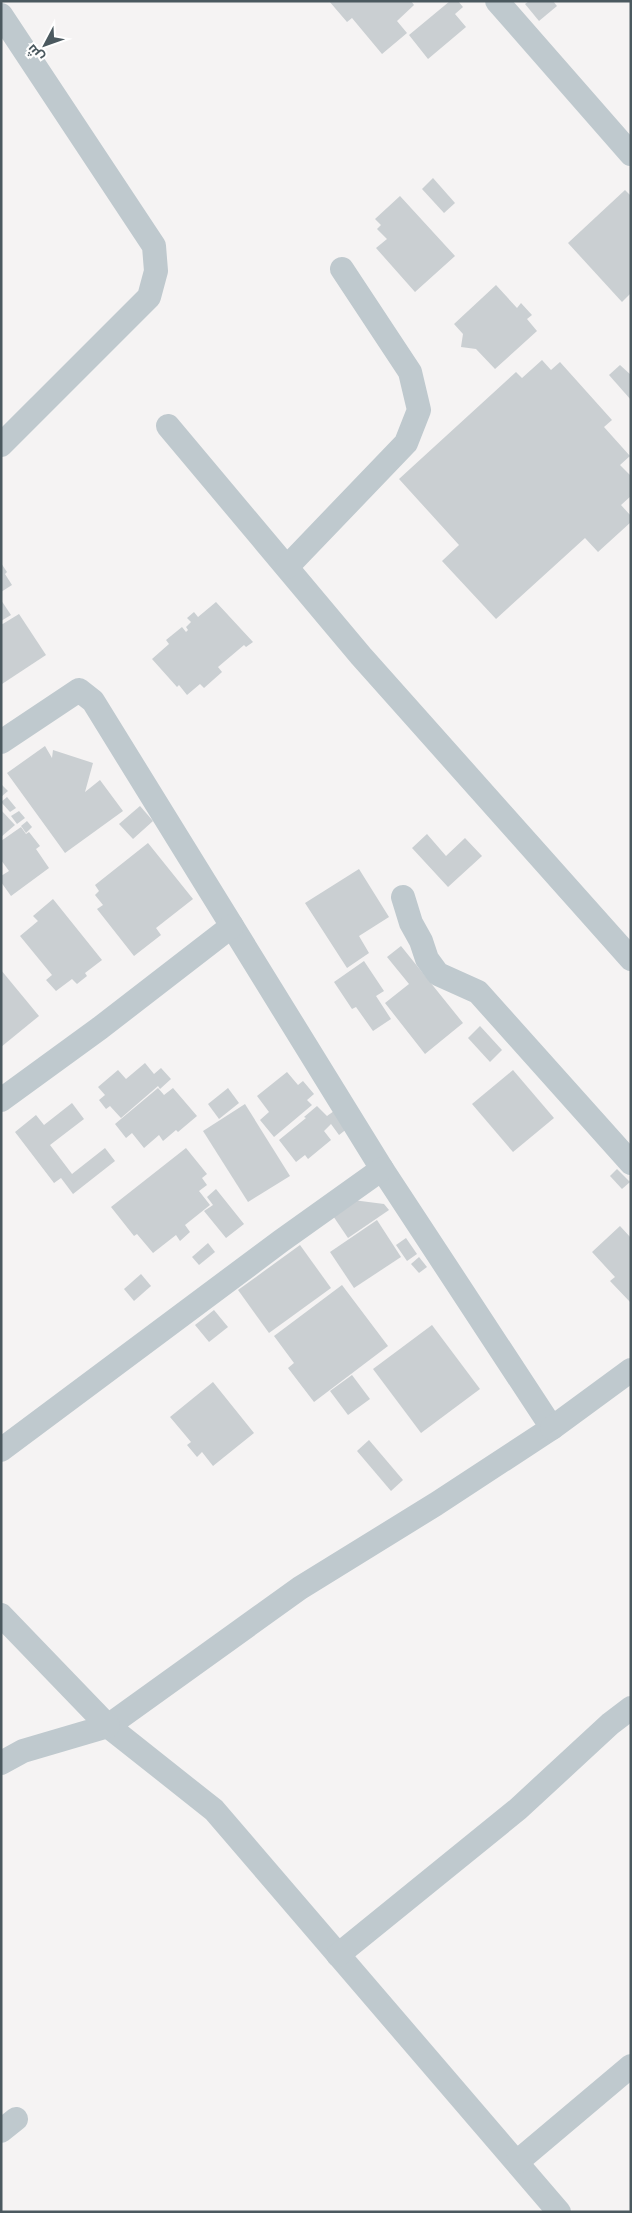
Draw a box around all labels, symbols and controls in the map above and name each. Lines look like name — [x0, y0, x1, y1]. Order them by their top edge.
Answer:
north arrow — [20, 20, 70, 70]
text: ش — [21, 40, 49, 68]

